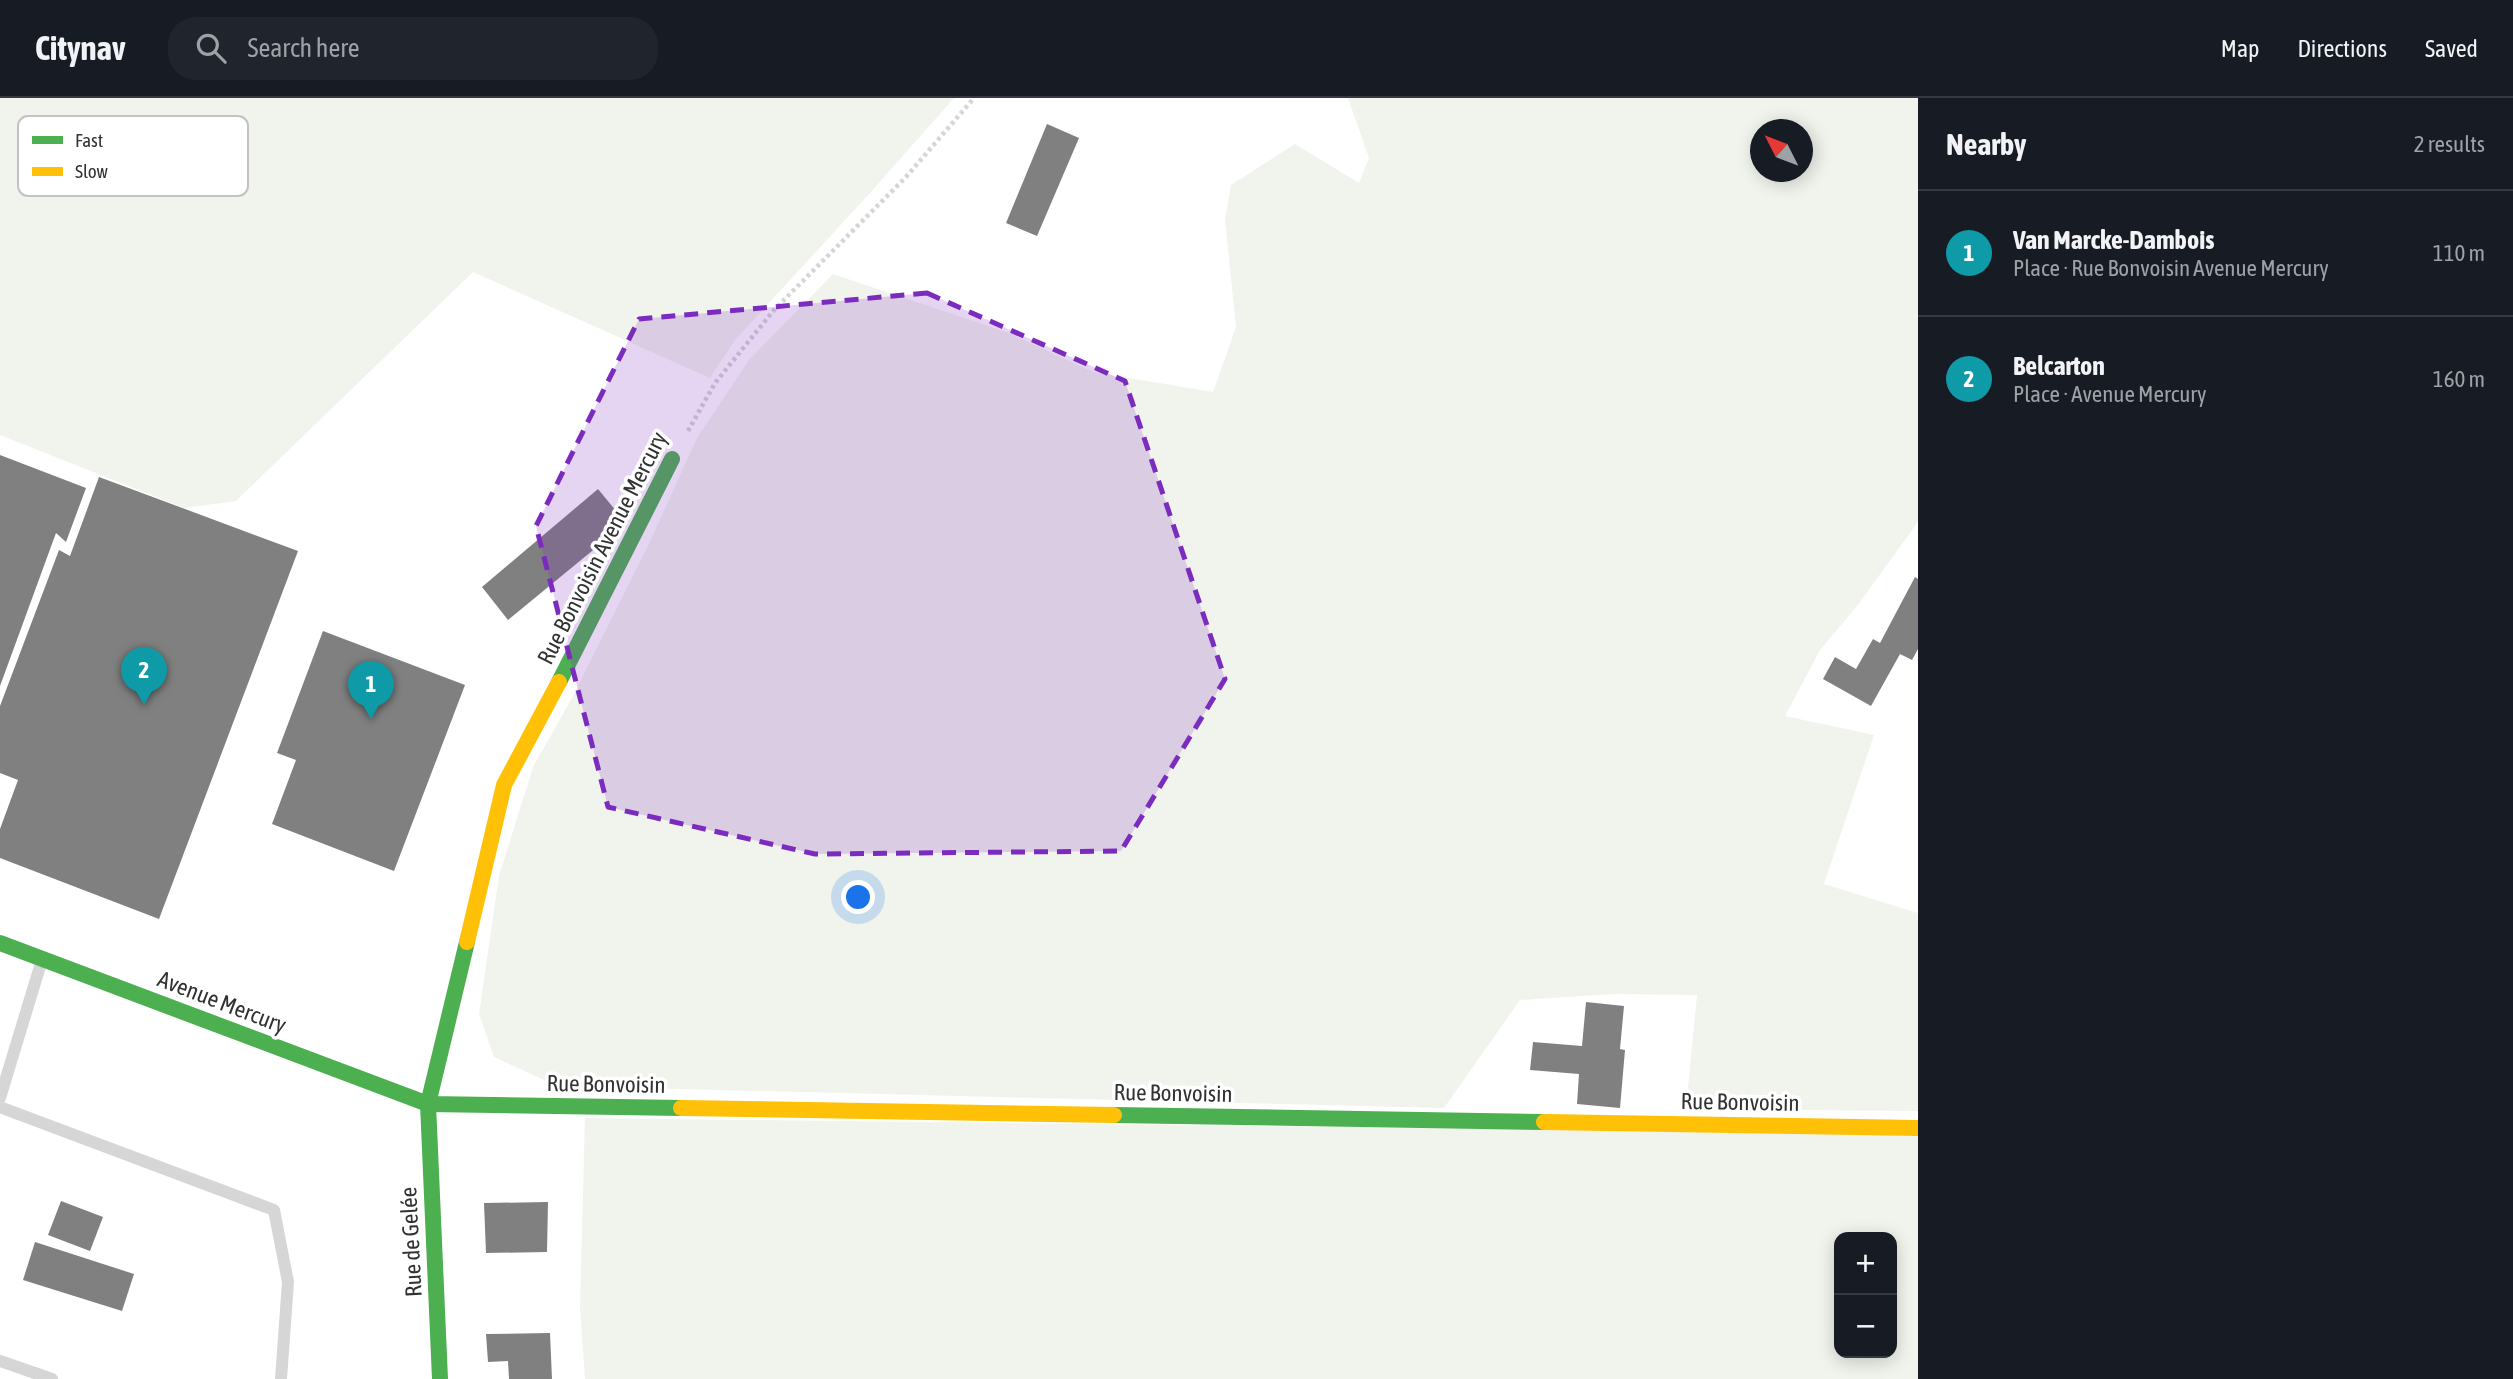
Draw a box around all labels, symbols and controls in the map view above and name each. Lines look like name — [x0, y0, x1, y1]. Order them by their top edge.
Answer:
search box — [168, 17, 658, 80]
text: Citynav — [35, 29, 126, 67]
icon: search — [192, 29, 230, 67]
text: Search here — [248, 33, 360, 63]
text: Map — [2221, 35, 2259, 62]
text: Directions — [2297, 35, 2387, 62]
text: Saved — [2425, 35, 2478, 62]
legend — [18, 116, 248, 196]
north arrow — [1750, 119, 1813, 182]
text: Nearby — [1946, 127, 2026, 161]
text: Fast — [75, 129, 103, 151]
text: 2 results — [2414, 131, 2485, 157]
text: Slow — [75, 160, 109, 182]
text: Van Marcke-Dambois — [2013, 225, 2214, 255]
text: 1 — [1964, 240, 1974, 266]
text: 110 m — [2433, 240, 2485, 266]
text: Place · Rue Bonvoisin Avenue Mercury — [2013, 255, 2329, 281]
text: Belcarton — [2013, 351, 2105, 381]
text: 2 — [1964, 366, 1974, 392]
text: 160 m — [2433, 366, 2485, 392]
text: Place · Avenue Mercury — [2013, 381, 2207, 407]
street label: Rue Bonvoisin Avenue Mercury — [532, 427, 672, 669]
pin: 2 — [121, 647, 167, 705]
pin: 1 — [348, 661, 394, 719]
your location — [841, 880, 875, 914]
street label: Avenue Mercury — [154, 966, 290, 1038]
street label: Rue Bonvoisin — [546, 1070, 666, 1098]
street label: Rue Bonvoisin — [1113, 1079, 1233, 1107]
street label: Rue Bonvoisin — [1680, 1088, 1800, 1116]
street label: Rue de Gelée — [395, 1186, 427, 1298]
map controls — [1834, 1232, 1897, 1358]
button: + — [1834, 1232, 1897, 1295]
button: − — [1834, 1295, 1897, 1358]

